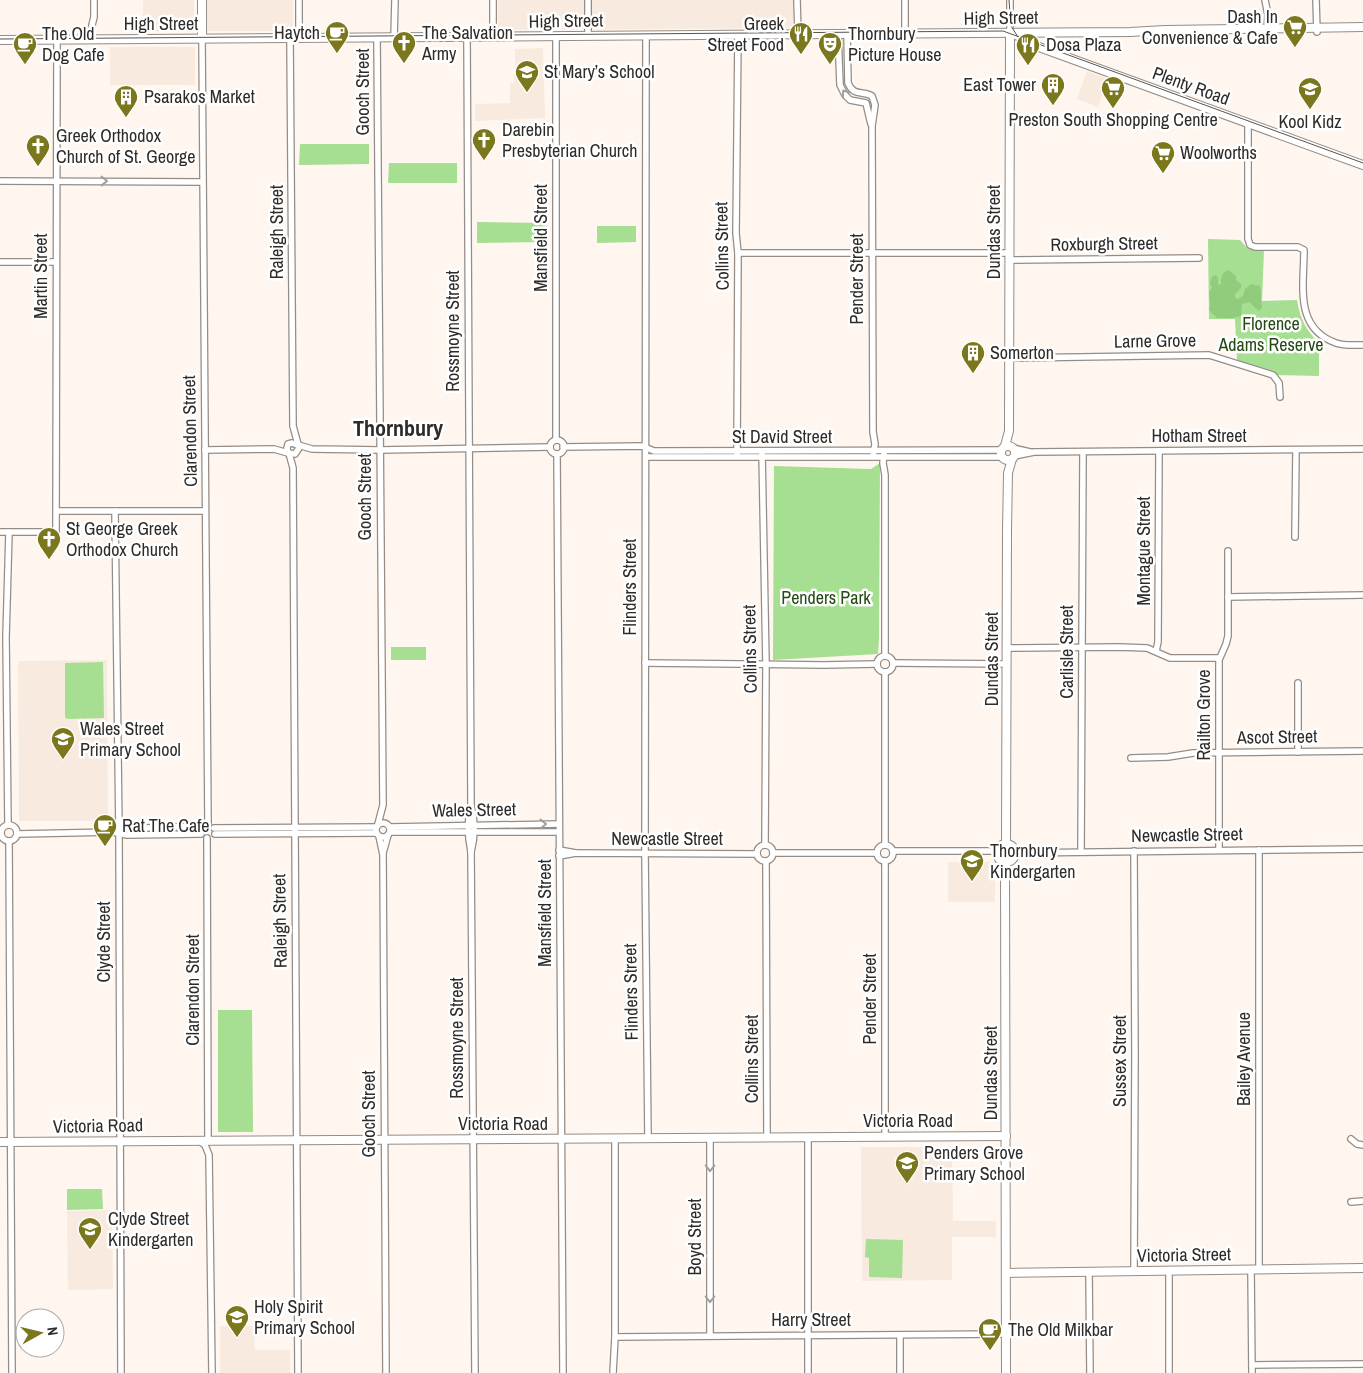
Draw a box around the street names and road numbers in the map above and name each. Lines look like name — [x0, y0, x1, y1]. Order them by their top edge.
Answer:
street label: High Street — [963, 4, 1039, 31]
street label: High Street — [528, 7, 604, 34]
street label: High Street — [124, 11, 198, 36]
street label: Gooch Street — [350, 49, 375, 135]
street label: Plenty Road — [1149, 60, 1233, 111]
street label: Mansfield Street — [528, 184, 553, 292]
street label: Raleigh Street — [264, 185, 289, 279]
street label: Dundas Street — [981, 185, 1006, 279]
street label: Collins Street — [708, 201, 735, 291]
street label: Roxburgh Street — [1050, 230, 1158, 257]
street label: Martin Street — [28, 233, 53, 319]
street label: Pender Street — [844, 233, 869, 325]
street label: Rossmoyne Street — [440, 270, 465, 392]
street label: Larne Grove — [1114, 327, 1196, 354]
street label: Clarendon Street — [176, 375, 203, 487]
street label: Hotham Street — [1151, 423, 1247, 448]
street label: St David Street — [732, 424, 832, 449]
street label: Gooch Street — [352, 454, 377, 540]
street label: Montague Street — [1131, 496, 1156, 606]
street label: Flinders Street — [617, 539, 642, 635]
street label: Collins Street — [736, 604, 763, 694]
street label: Carlisle Street — [1054, 605, 1079, 699]
street label: Dundas Street — [979, 612, 1004, 706]
street label: Railton Grove — [1191, 669, 1216, 761]
street label: Ascot Street — [1236, 723, 1317, 750]
street label: Wales Street — [432, 796, 516, 823]
street label: Newcastle Street — [1131, 821, 1243, 848]
street label: Newcastle Street — [611, 826, 723, 851]
street label: Mansfield Street — [532, 859, 557, 967]
street label: Raleigh Street — [266, 874, 293, 968]
street label: Clyde Street — [91, 901, 116, 983]
street label: Clarendon Street — [180, 934, 205, 1046]
street label: Flinders Street — [617, 943, 644, 1041]
street label: Pender Street — [857, 953, 882, 1045]
street label: Rossmoyne Street — [444, 977, 469, 1099]
street label: Bailey Avenue — [1231, 1012, 1256, 1106]
street label: Collins Street — [739, 1015, 764, 1103]
street label: Sussex Street — [1107, 1015, 1132, 1107]
street label: Dundas Street — [978, 1026, 1003, 1120]
street label: Gooch Street — [356, 1071, 381, 1157]
street label: Victoria Road — [863, 1108, 953, 1133]
street label: Victoria Road — [458, 1111, 548, 1136]
street label: Victoria Road — [53, 1112, 143, 1139]
street label: Boyd Street — [682, 1198, 707, 1276]
street label: Victoria Street — [1137, 1241, 1231, 1268]
street label: Harry Street — [771, 1307, 851, 1332]

